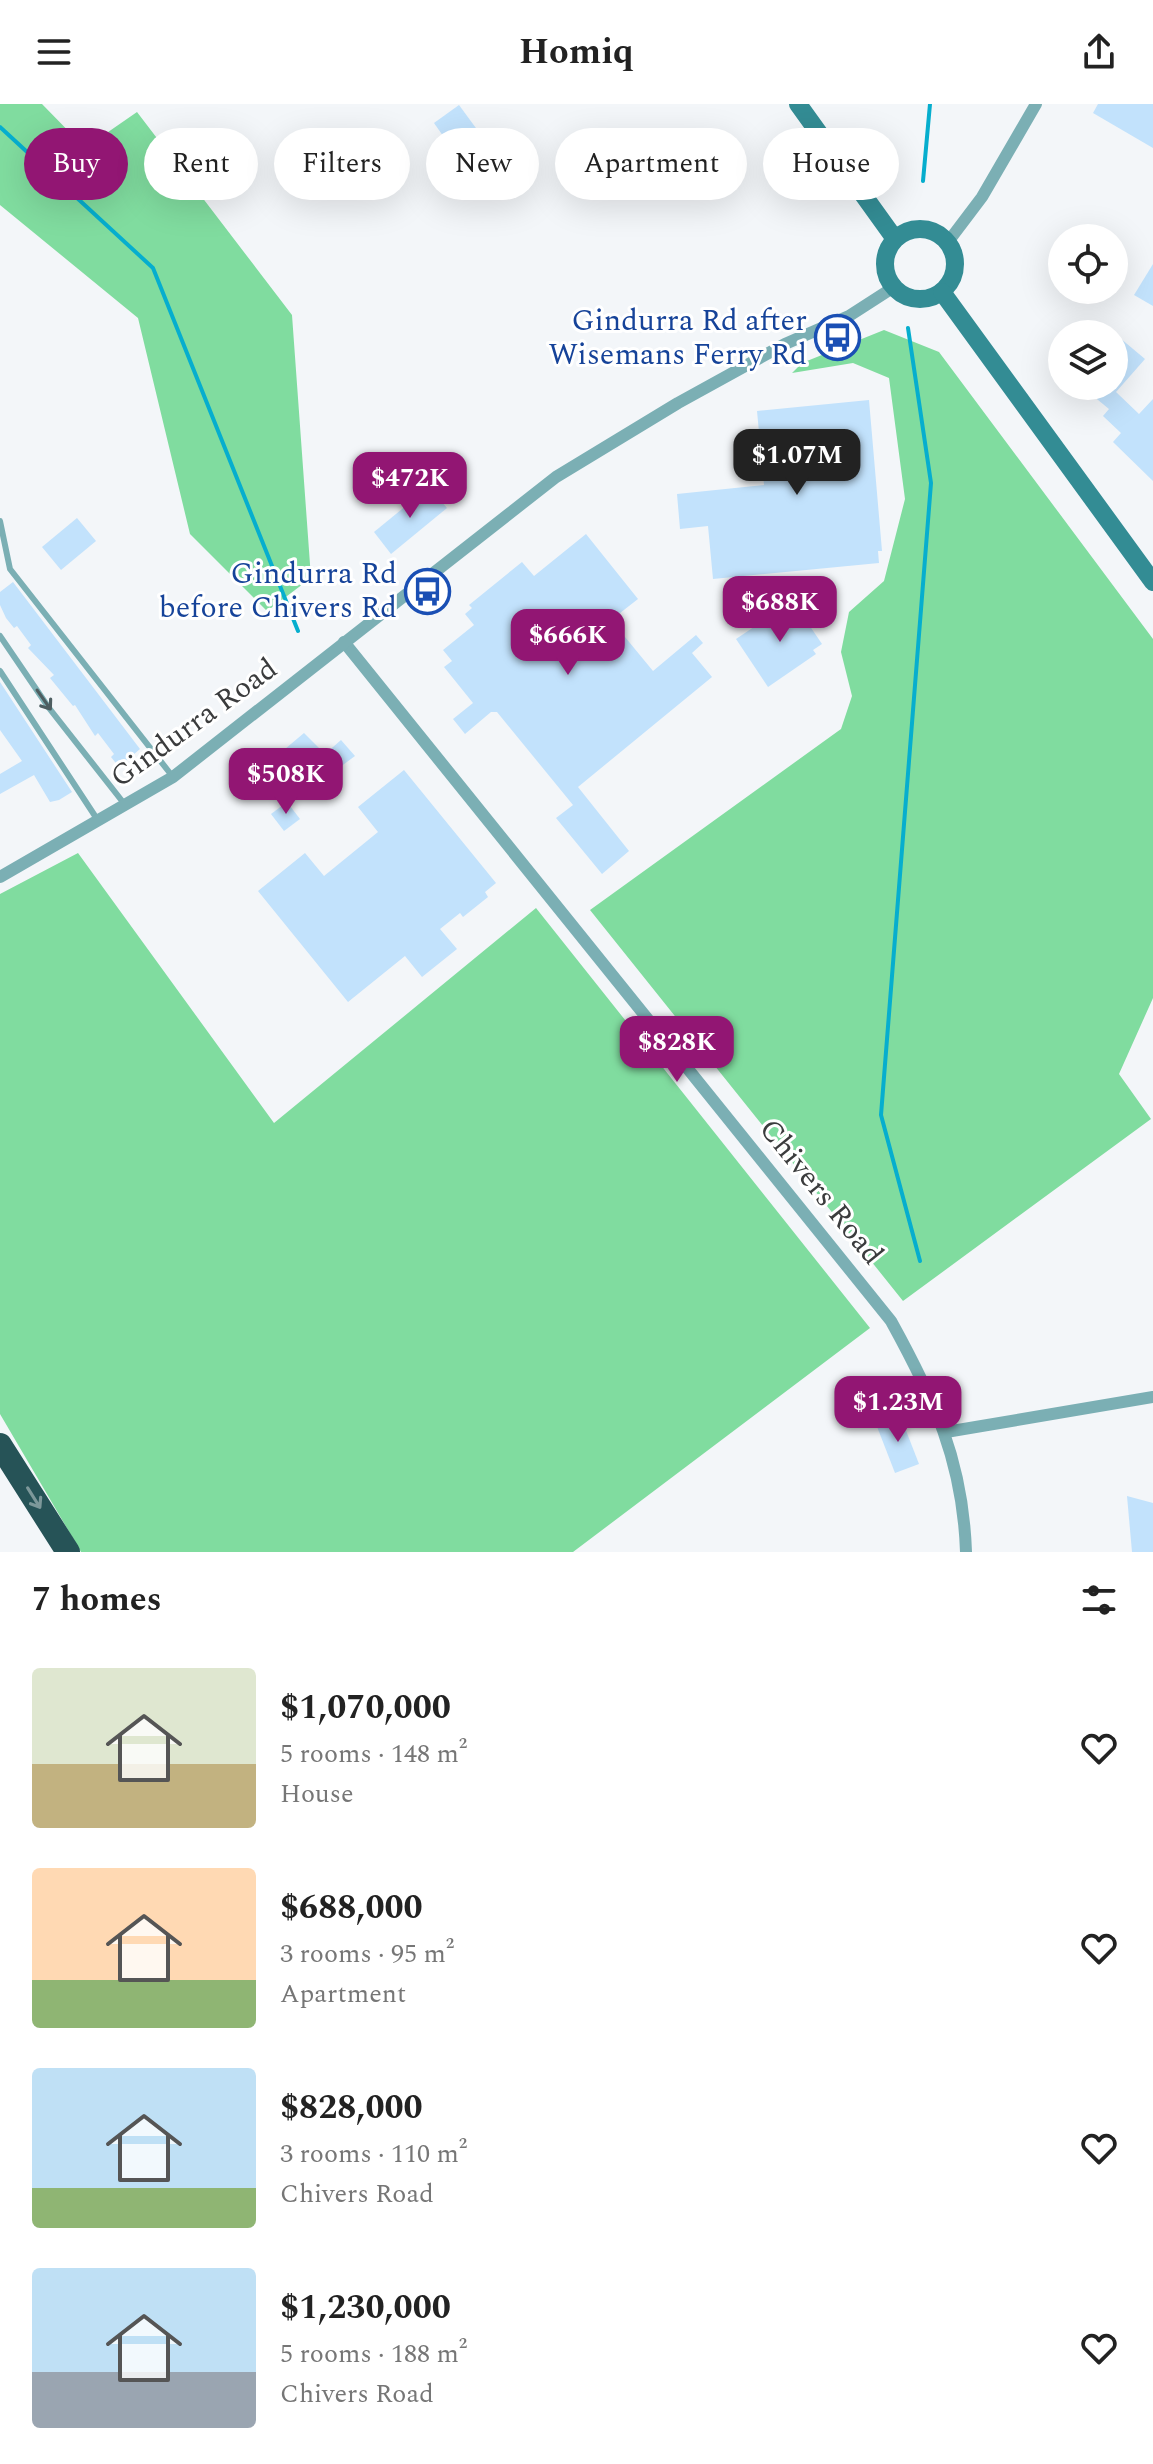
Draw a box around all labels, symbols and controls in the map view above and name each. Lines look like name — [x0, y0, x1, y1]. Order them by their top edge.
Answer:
text: Homiq — [519, 25, 634, 80]
icon: menu — [32, 30, 76, 74]
icon: share — [1077, 30, 1121, 74]
chip: Buy — [24, 128, 128, 200]
chip: Rent — [144, 128, 258, 200]
chip: Filters — [274, 128, 410, 200]
chip: New — [426, 128, 539, 200]
chip: Apartment — [555, 128, 747, 200]
chip: House — [763, 128, 899, 200]
map controls — [1048, 224, 1128, 400]
button: locate — [1048, 224, 1128, 304]
place label: Gindurra Rd after Wisemans Ferry Rd — [548, 298, 807, 378]
bus stop icon: Gindurra Rd after Wisemans Ferry Rd — [814, 314, 862, 362]
button: layers — [1048, 320, 1128, 400]
pin: $1.07M — [732, 429, 862, 497]
text: $1.07M — [751, 435, 843, 475]
pin: $472K — [354, 452, 466, 520]
text: $472K — [371, 458, 449, 498]
place label: Gindurra Rd before Chivers Rd — [159, 551, 397, 631]
bus stop icon: Gindurra Rd before Chivers Rd — [404, 567, 452, 615]
pin: $688K — [724, 576, 836, 644]
text: $688K — [741, 582, 819, 622]
pin: $666K — [512, 609, 624, 677]
text: $666K — [529, 615, 607, 655]
street label: Gindurra Road — [101, 646, 287, 800]
one-way arrow — [36, 689, 52, 711]
pin: $508K — [230, 748, 342, 816]
text: $508K — [247, 754, 325, 794]
pin: $828K — [621, 1016, 733, 1084]
text: $828K — [638, 1022, 716, 1062]
street label: Chivers Road — [747, 1109, 895, 1275]
pin: $1.23M — [833, 1376, 963, 1444]
text: $1.23M — [852, 1382, 944, 1422]
one-way arrow — [26, 1486, 42, 1509]
text: 7 homes — [32, 1574, 162, 1626]
icon: filters — [1077, 1578, 1121, 1622]
text: $1,070,000 — [280, 1682, 451, 1734]
icon: home — [96, 1700, 192, 1796]
icon: heart — [1077, 1726, 1121, 1770]
text: 5 rooms · 148 m² — [280, 1734, 467, 1774]
text: House — [280, 1774, 354, 1814]
text: $688,000 — [280, 1882, 423, 1934]
icon: home — [96, 1900, 192, 1996]
icon: heart — [1077, 1926, 1121, 1970]
text: 3 rooms · 95 m² — [280, 1934, 454, 1974]
text: Apartment — [280, 1974, 406, 2014]
text: $828,000 — [280, 2082, 423, 2134]
icon: home — [96, 2100, 192, 2196]
icon: heart — [1077, 2126, 1121, 2170]
text: 3 rooms · 110 m² — [280, 2134, 467, 2174]
text: Chivers Road — [280, 2174, 434, 2214]
text: $1,230,000 — [280, 2282, 451, 2334]
icon: home — [96, 2300, 192, 2396]
icon: heart — [1077, 2326, 1121, 2370]
text: 5 rooms · 188 m² — [280, 2334, 467, 2374]
text: Chivers Road — [280, 2374, 434, 2414]

